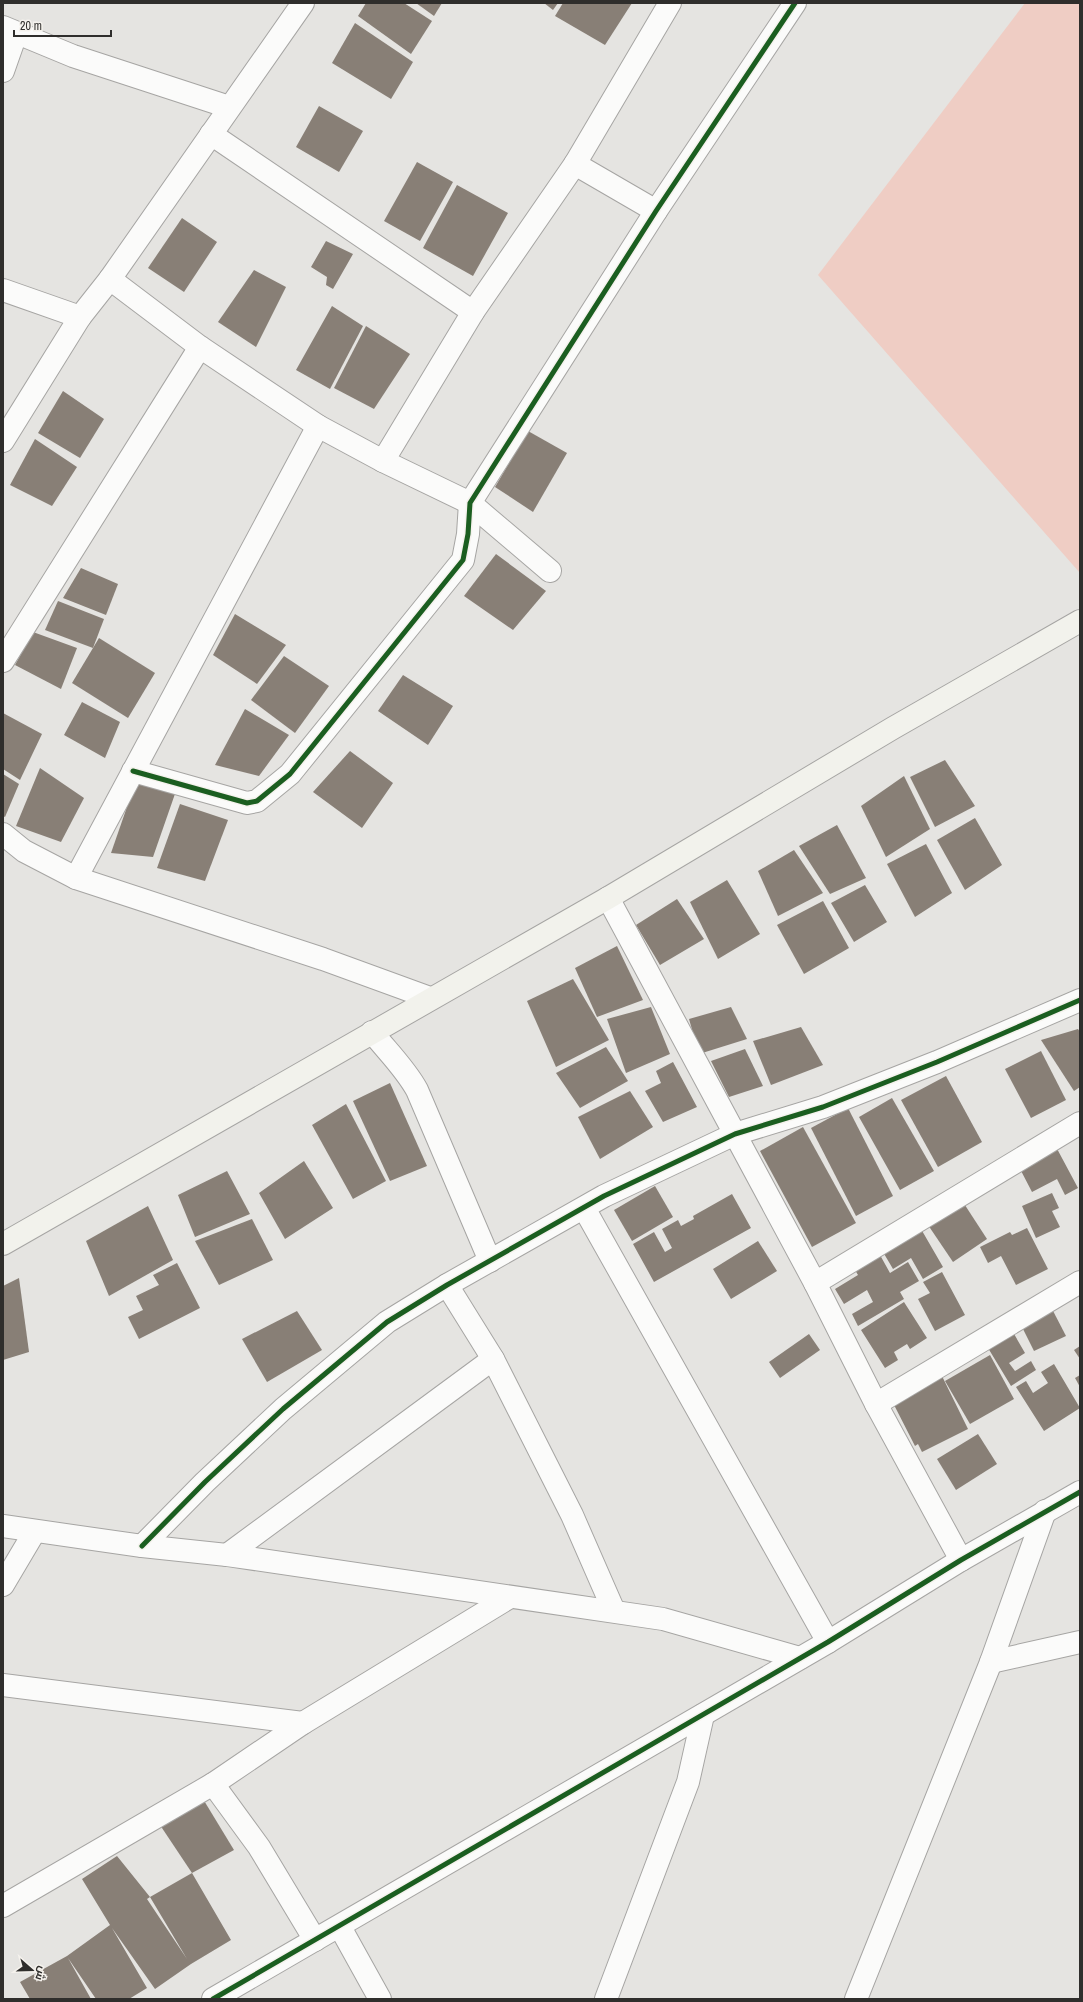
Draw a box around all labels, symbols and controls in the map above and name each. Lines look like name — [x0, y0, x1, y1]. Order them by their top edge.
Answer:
scale bar — [14, 12, 111, 38]
text: 20 m — [20, 18, 42, 34]
north arrow — [12, 1950, 52, 1990]
text: ش — [32, 1964, 50, 1982]

